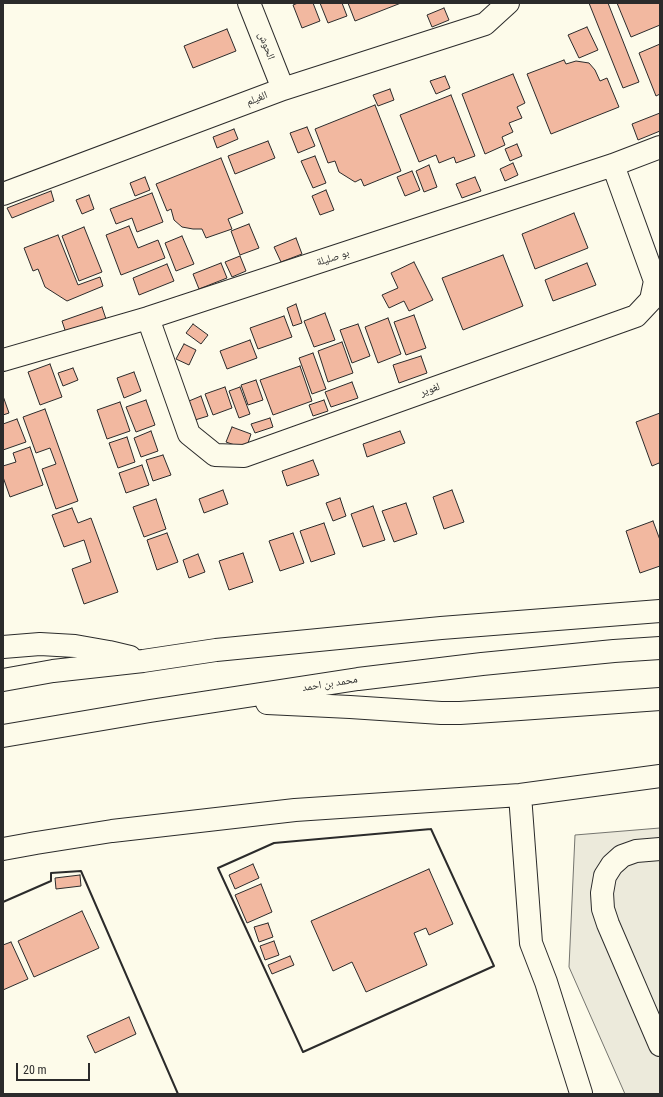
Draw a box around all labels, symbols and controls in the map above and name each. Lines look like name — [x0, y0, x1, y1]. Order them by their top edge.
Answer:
street label: الحوش — [255, 30, 277, 62]
street label: الغيلم — [244, 89, 270, 109]
street label: بو صليلة — [315, 247, 351, 269]
street label: لغوير — [418, 380, 442, 400]
street label: محمد بن احمد — [301, 673, 359, 695]
scale bar — [18, 1055, 92, 1081]
text: 20 m — [23, 1063, 47, 1077]

